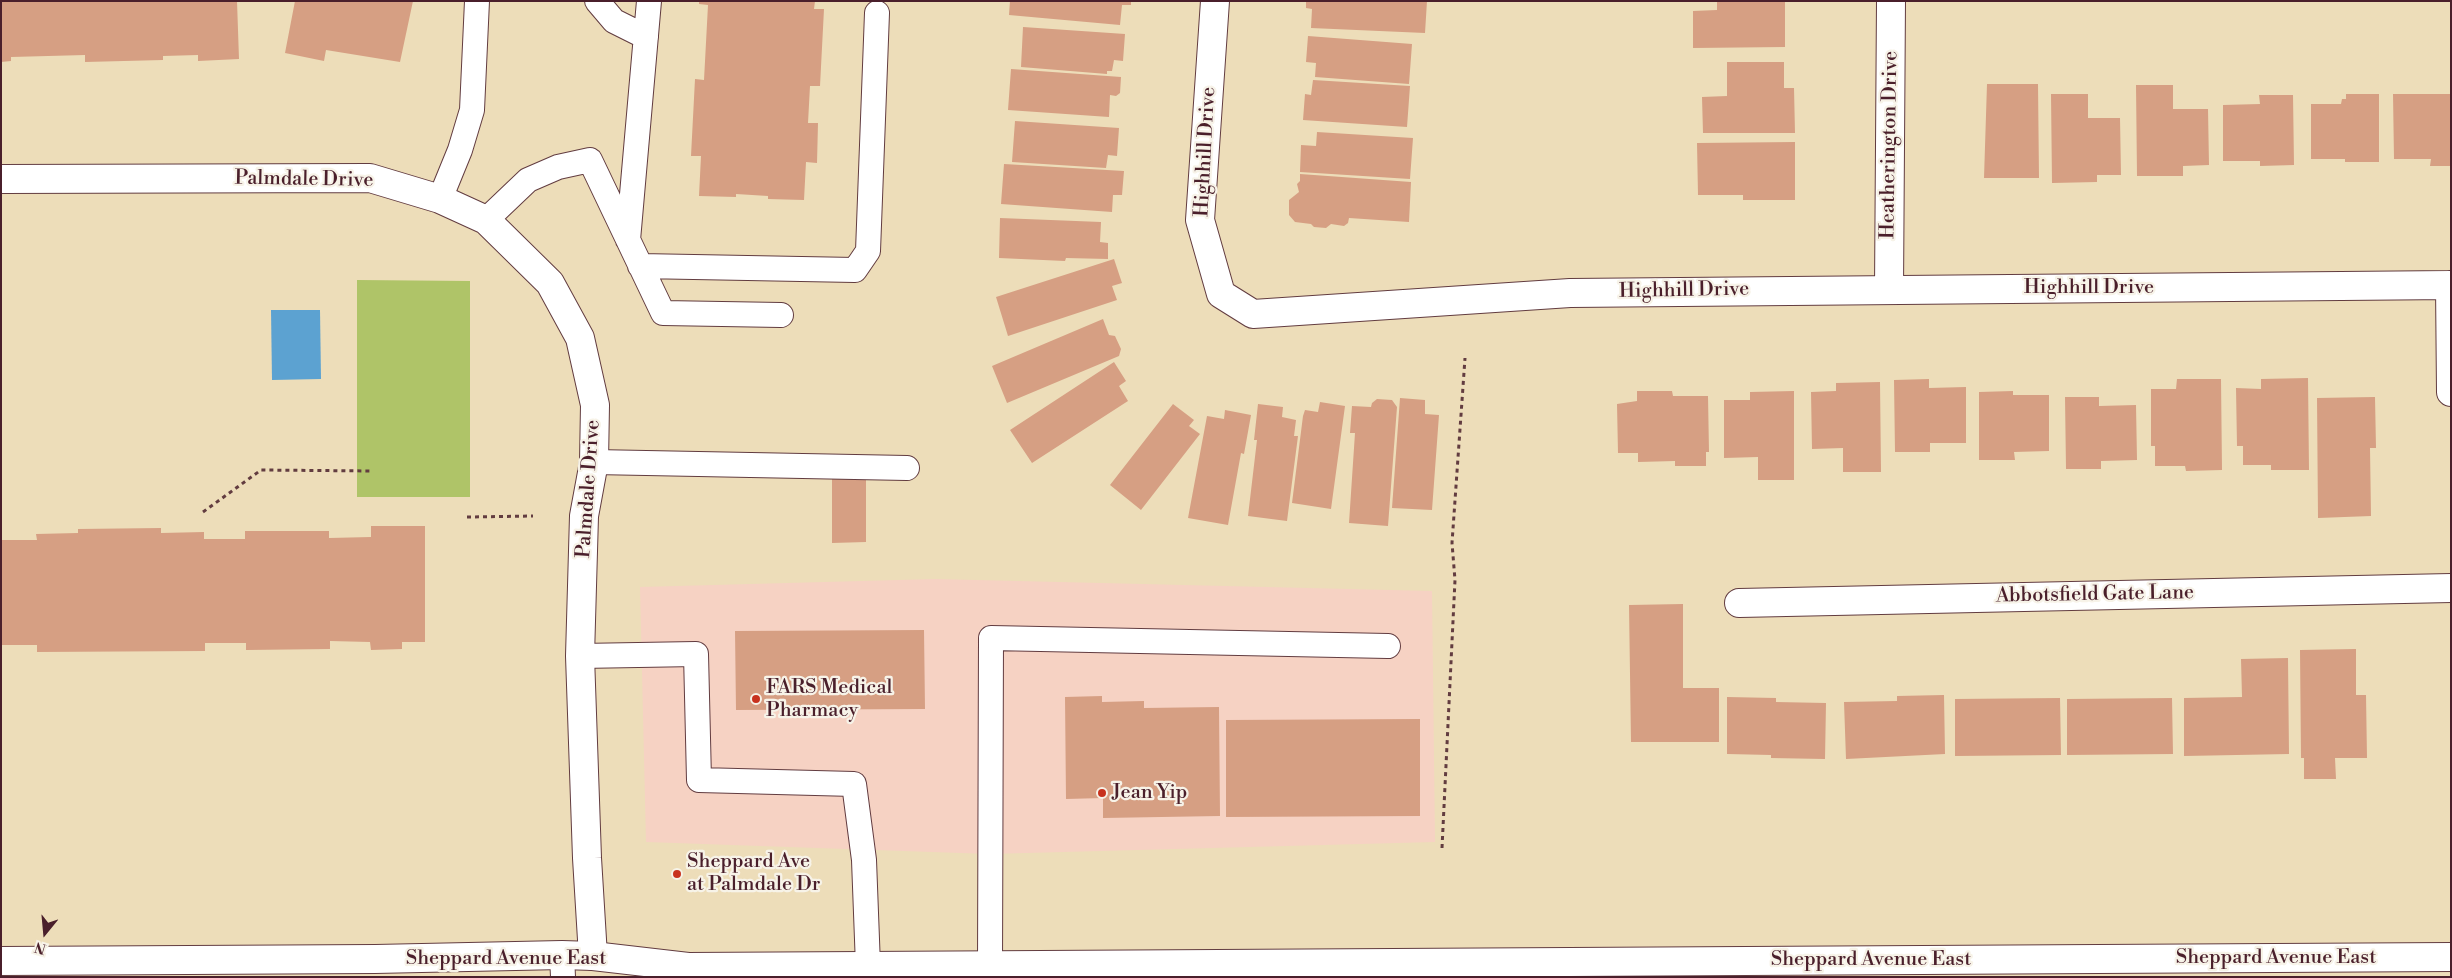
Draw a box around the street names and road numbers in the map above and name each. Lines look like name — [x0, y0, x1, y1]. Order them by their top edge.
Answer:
street label: Heatherington Drive — [1876, 51, 1904, 239]
street label: Highhill Drive — [1191, 86, 1221, 218]
street label: Palmdale Drive — [234, 167, 374, 193]
street label: Highhill Drive — [2024, 276, 2154, 300]
street label: Highhill Drive — [1619, 278, 1749, 304]
street label: Palmdale Drive — [572, 419, 606, 559]
street label: Abbotsfield Gate Lane — [1996, 581, 2194, 609]
street label: Sheppard Avenue East — [2176, 946, 2376, 970]
street label: Sheppard Avenue East — [406, 947, 606, 971]
street label: Sheppard Avenue East — [1771, 948, 1971, 972]

